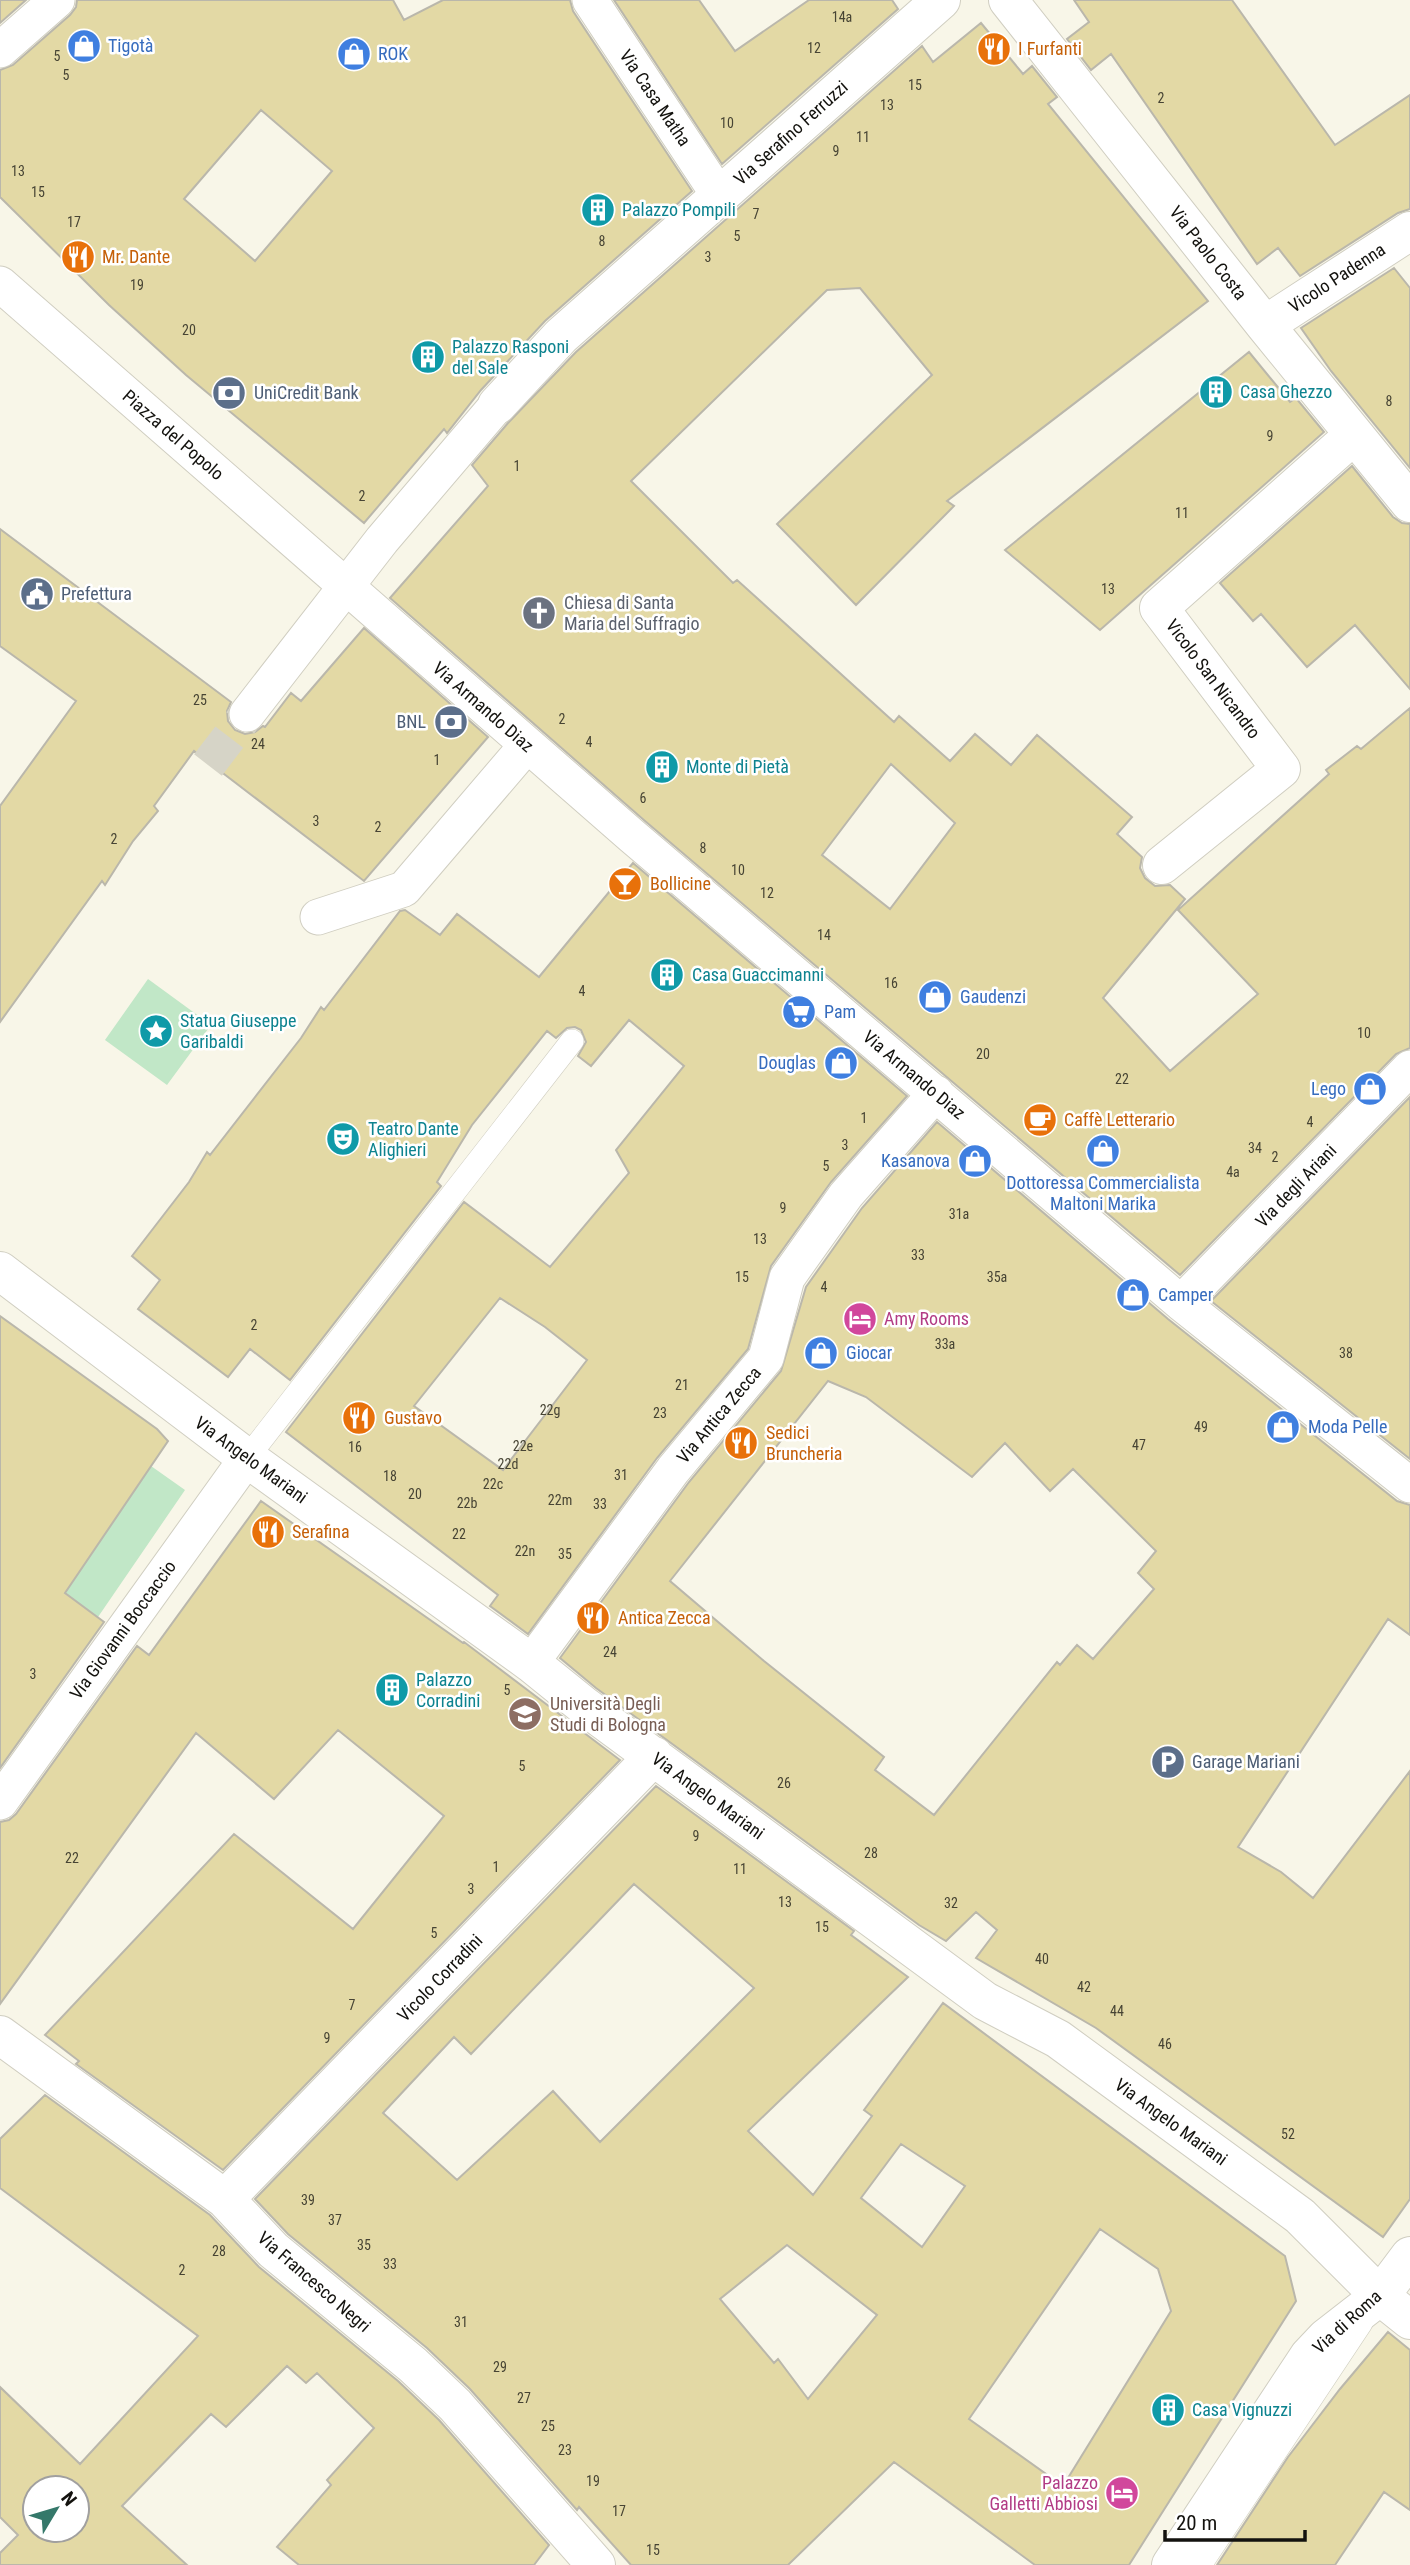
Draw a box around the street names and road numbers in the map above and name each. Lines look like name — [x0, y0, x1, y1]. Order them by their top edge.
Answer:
street label: Via Casa Matha — [615, 46, 695, 150]
street label: Via Serafino Ferruzzi — [729, 76, 852, 189]
street label: Via Paolo Costa — [1165, 202, 1252, 304]
street label: Vicolo Padenna — [1285, 239, 1389, 317]
street label: Piazza del Popolo — [119, 385, 228, 484]
street label: Vicolo San Nicandro — [1162, 615, 1265, 742]
street label: Via Armando Diaz — [429, 657, 538, 756]
street label: Via Armando Diaz — [859, 1026, 970, 1123]
street label: Via degli Ariani — [1251, 1140, 1340, 1231]
street label: Via Antica Zecca — [672, 1362, 765, 1467]
street label: Via Angelo Mariani — [191, 1412, 312, 1507]
street label: Via Giovanni Boccaccio — [65, 1556, 180, 1703]
street label: Via Angelo Mariani — [648, 1748, 769, 1843]
street label: Vicolo Corradini — [393, 1930, 487, 2026]
street label: Via Angelo Mariani — [1111, 2074, 1232, 2169]
street label: Via Francesco Negri — [254, 2227, 375, 2336]
street label: Via di Roma — [1308, 2285, 1385, 2358]

